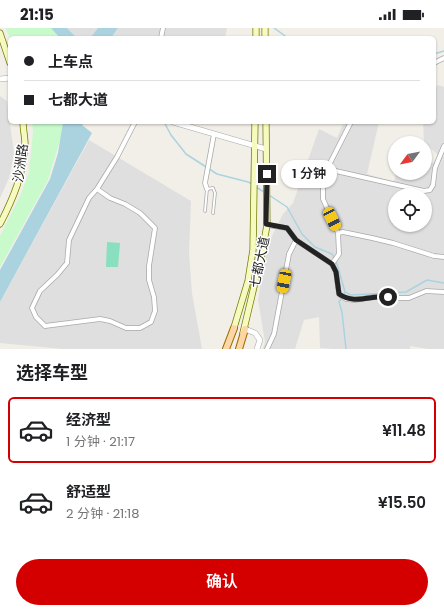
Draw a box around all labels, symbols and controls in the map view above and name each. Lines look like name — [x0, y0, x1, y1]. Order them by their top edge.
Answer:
text: 21:15 — [20, 4, 54, 25]
text: 上车点 — [48, 51, 93, 72]
text: 七都大道 — [48, 89, 108, 110]
north arrow — [388, 136, 432, 180]
map controls — [388, 136, 432, 232]
street label: 沙洲路 — [8, 142, 33, 184]
callout: 1 分钟 — [281, 160, 337, 188]
text: 1 分钟 — [292, 164, 326, 183]
route end — [258, 165, 276, 183]
button: locate — [388, 188, 432, 232]
car — [321, 206, 343, 232]
street label: 七都大道 — [245, 235, 274, 290]
car — [276, 268, 292, 294]
route start — [379, 288, 397, 306]
text: 选择车型 — [16, 360, 88, 385]
text: 经济型 — [66, 409, 111, 430]
icon: car — [18, 412, 54, 448]
text: ¥11.48 — [382, 420, 426, 441]
text: 1 分钟 · 21:17 — [66, 432, 135, 451]
text: 舒适型 — [66, 481, 111, 502]
icon: car — [18, 484, 54, 520]
text: ¥15.50 — [378, 492, 426, 513]
text: 2 分钟 · 21:18 — [66, 504, 139, 523]
button: 确认 — [16, 559, 428, 605]

